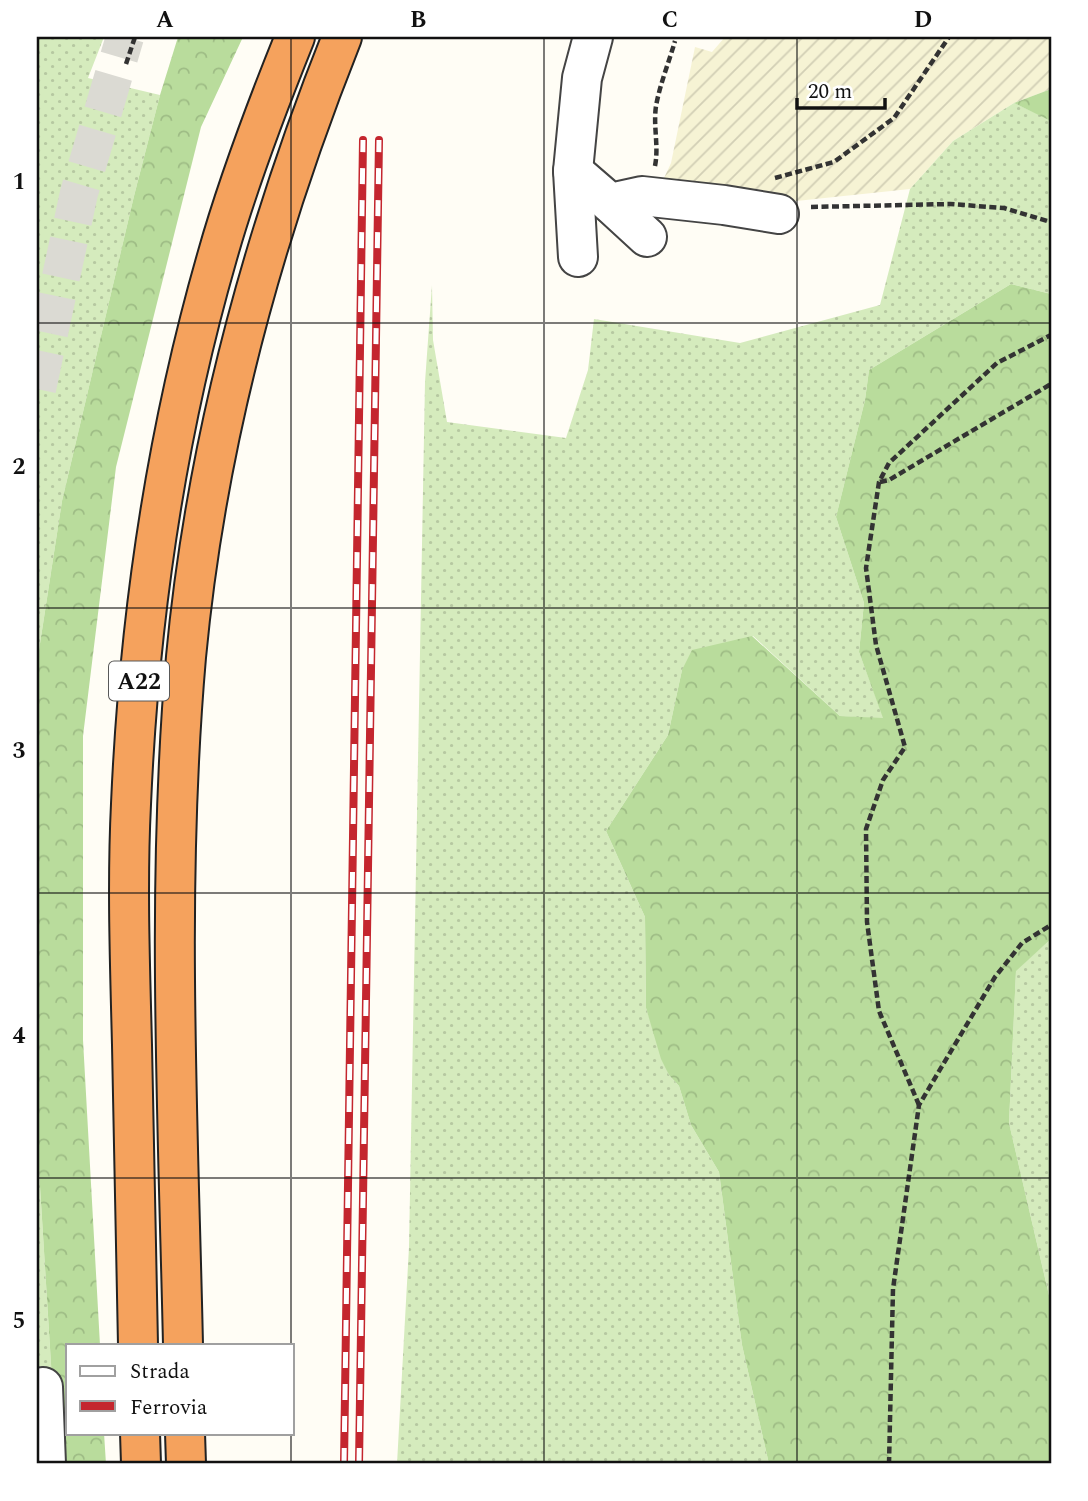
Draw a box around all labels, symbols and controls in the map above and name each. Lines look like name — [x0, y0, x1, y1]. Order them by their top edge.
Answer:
text: A — [156, 3, 174, 38]
text: B — [410, 3, 426, 38]
text: C — [662, 3, 678, 38]
text: D — [914, 3, 932, 38]
scale bar — [797, 66, 885, 110]
text: 20 m — [808, 76, 852, 108]
text: 1 — [13, 165, 25, 200]
text: 2 — [13, 450, 26, 485]
road number: A22 — [109, 662, 169, 701]
text: 3 — [13, 734, 26, 769]
text: 4 — [13, 1019, 26, 1054]
text: 5 — [13, 1304, 25, 1339]
legend — [66, 1344, 294, 1434]
text: Strada — [130, 1356, 191, 1388]
text: Ferrovia — [130, 1392, 208, 1424]

